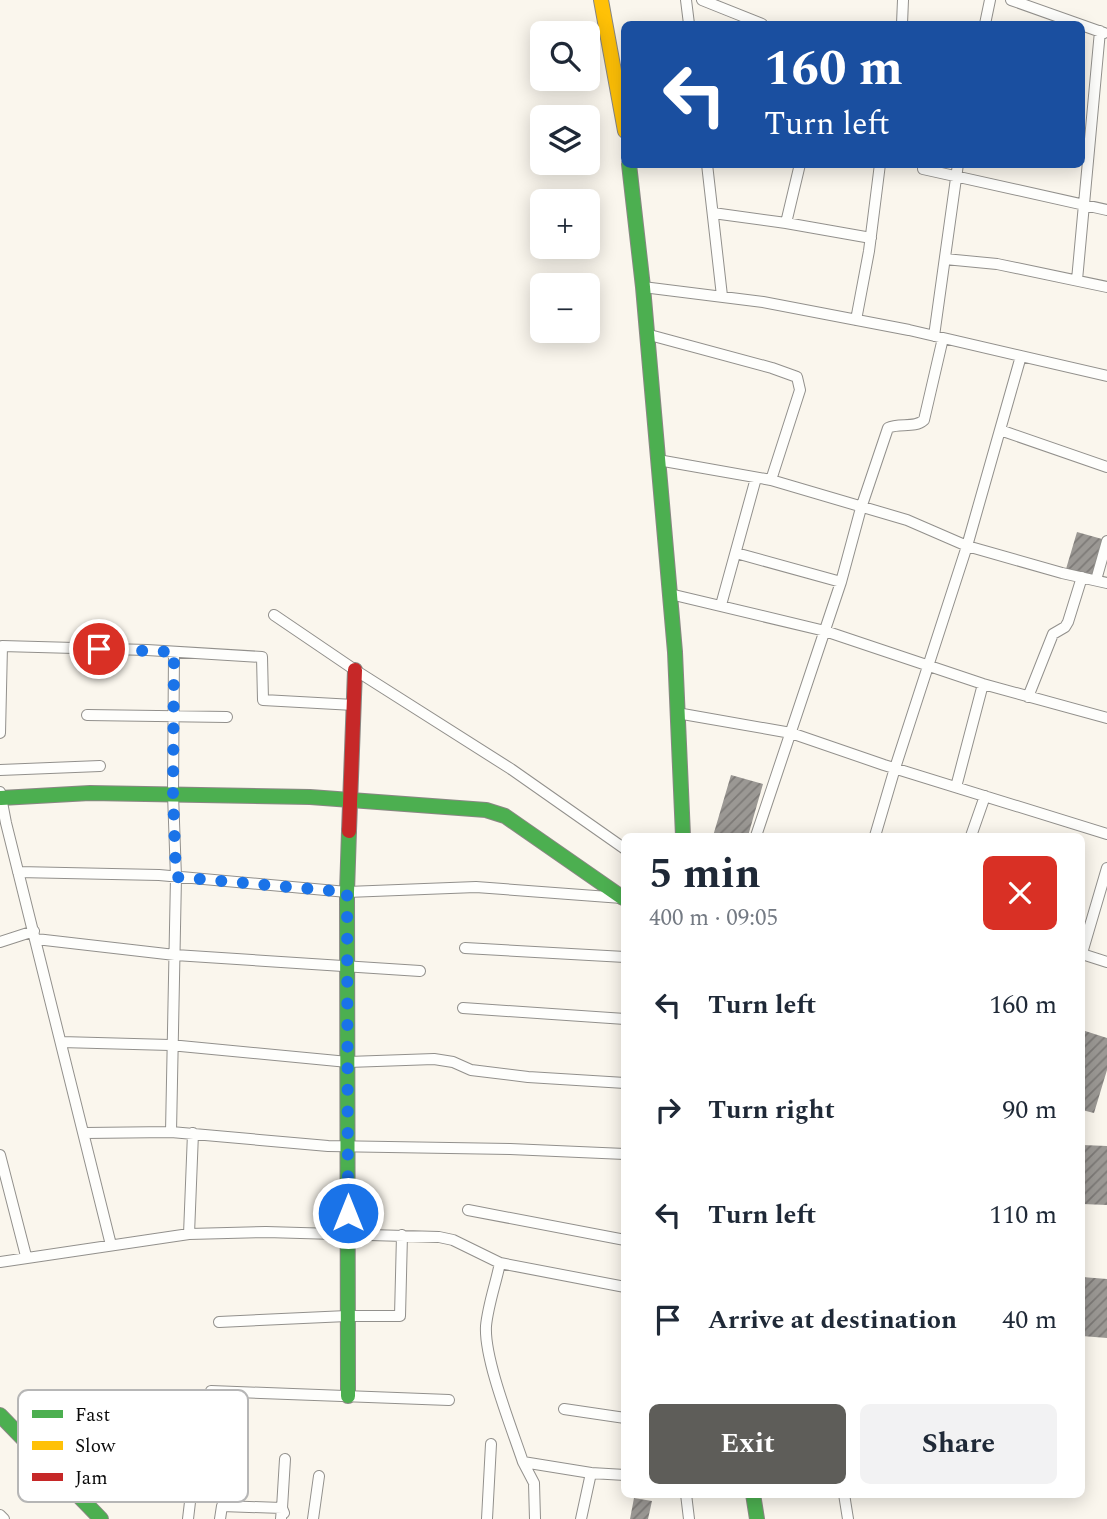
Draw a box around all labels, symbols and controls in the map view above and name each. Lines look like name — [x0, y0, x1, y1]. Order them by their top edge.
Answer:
map controls — [530, 21, 600, 343]
button: search — [530, 21, 600, 91]
text: 160 m — [764, 32, 903, 107]
icon: left — [649, 49, 740, 140]
text: Turn left — [764, 100, 890, 149]
button: layers — [530, 105, 600, 175]
button: + — [530, 189, 600, 259]
button: − — [530, 273, 600, 343]
pin — [69, 619, 129, 679]
icon: arrive — [80, 630, 118, 668]
text: 5 min — [649, 843, 761, 906]
button: close — [983, 856, 1057, 930]
text: 400 m · 09:05 — [649, 901, 778, 936]
text: Turn left — [708, 985, 816, 1025]
text: 160 m — [989, 985, 1057, 1025]
icon: left — [649, 986, 687, 1024]
text: Turn right — [708, 1090, 835, 1130]
text: 90 m — [1002, 1090, 1057, 1130]
icon: right — [649, 1091, 687, 1129]
position arrow — [311, 1176, 385, 1250]
text: Turn left — [708, 1195, 816, 1235]
text: 110 m — [989, 1195, 1057, 1235]
icon: left — [649, 1196, 687, 1234]
text: Arrive at destination — [708, 1300, 957, 1340]
text: 40 m — [1002, 1300, 1057, 1340]
icon: arrive — [649, 1301, 687, 1339]
legend — [18, 1390, 248, 1502]
text: Fast — [75, 1401, 111, 1430]
button: Exit — [649, 1404, 846, 1484]
button: Share — [860, 1404, 1057, 1484]
text: Slow — [75, 1432, 116, 1461]
text: Jam — [75, 1464, 107, 1493]

